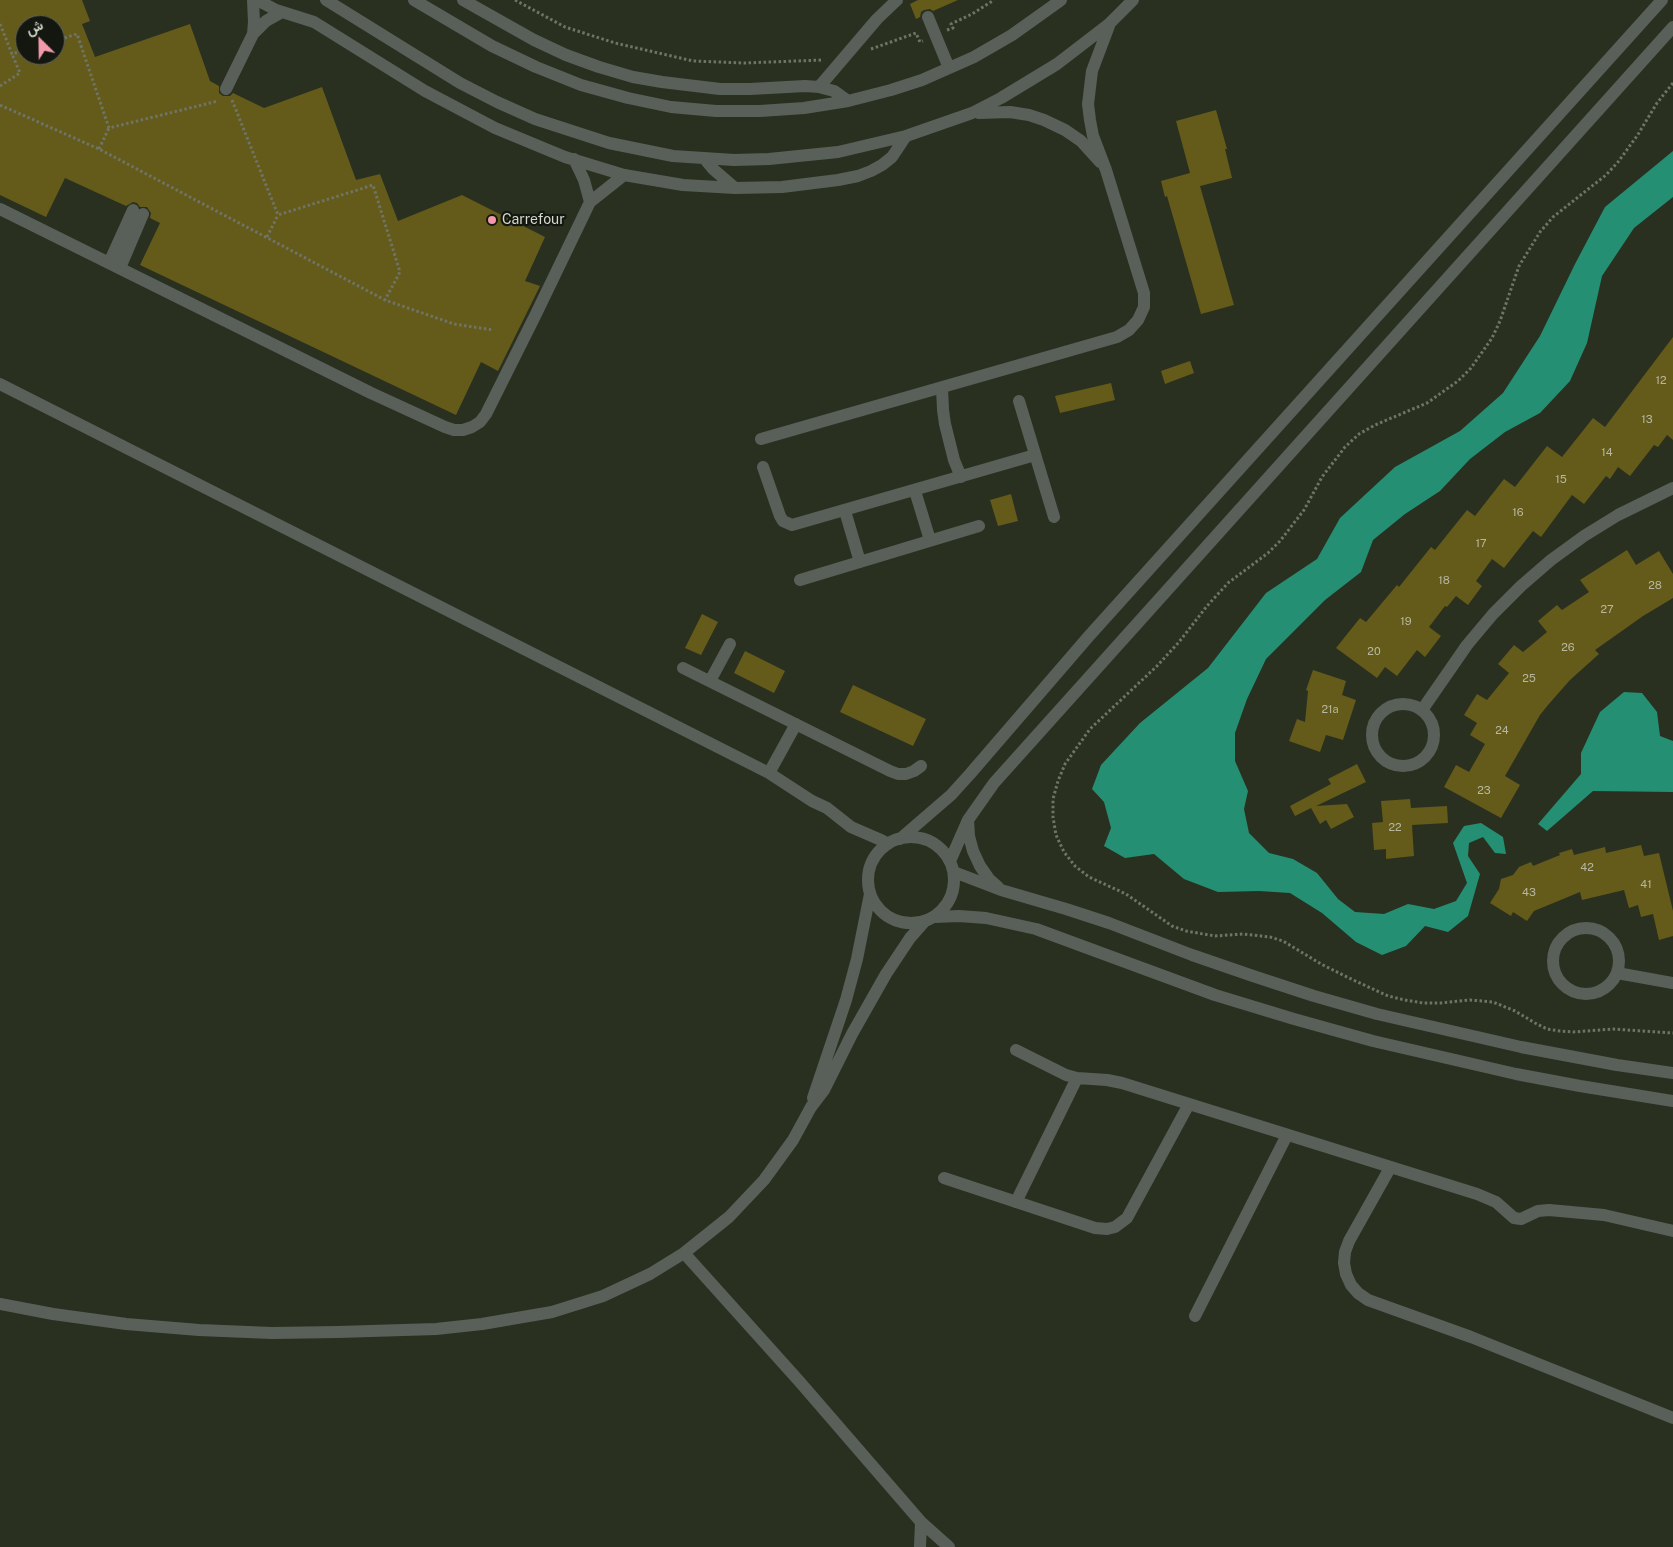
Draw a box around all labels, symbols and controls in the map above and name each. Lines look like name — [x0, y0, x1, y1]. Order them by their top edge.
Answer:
north arrow — [15, 15, 65, 65]
text: ش — [24, 16, 45, 38]
place label: Carrefour — [502, 212, 565, 228]
marker: Carrefour — [486, 214, 498, 226]
house number: 12 — [1655, 374, 1667, 388]
house number: 13 — [1641, 413, 1653, 427]
house number: 14 — [1601, 446, 1613, 460]
house number: 15 — [1555, 473, 1567, 487]
house number: 16 — [1512, 506, 1524, 520]
house number: 17 — [1475, 537, 1487, 551]
house number: 18 — [1438, 574, 1450, 588]
house number: 28 — [1648, 579, 1662, 593]
house number: 27 — [1600, 603, 1614, 617]
house number: 19 — [1400, 615, 1412, 629]
house number: 26 — [1561, 641, 1575, 655]
house number: 20 — [1367, 645, 1381, 659]
house number: 25 — [1522, 672, 1536, 686]
house number: 21a — [1321, 703, 1339, 717]
house number: 24 — [1495, 724, 1509, 738]
house number: 23 — [1477, 784, 1491, 798]
house number: 22 — [1388, 821, 1402, 835]
house number: 42 — [1580, 861, 1594, 875]
house number: 41 — [1640, 878, 1652, 892]
house number: 43 — [1522, 886, 1536, 900]

